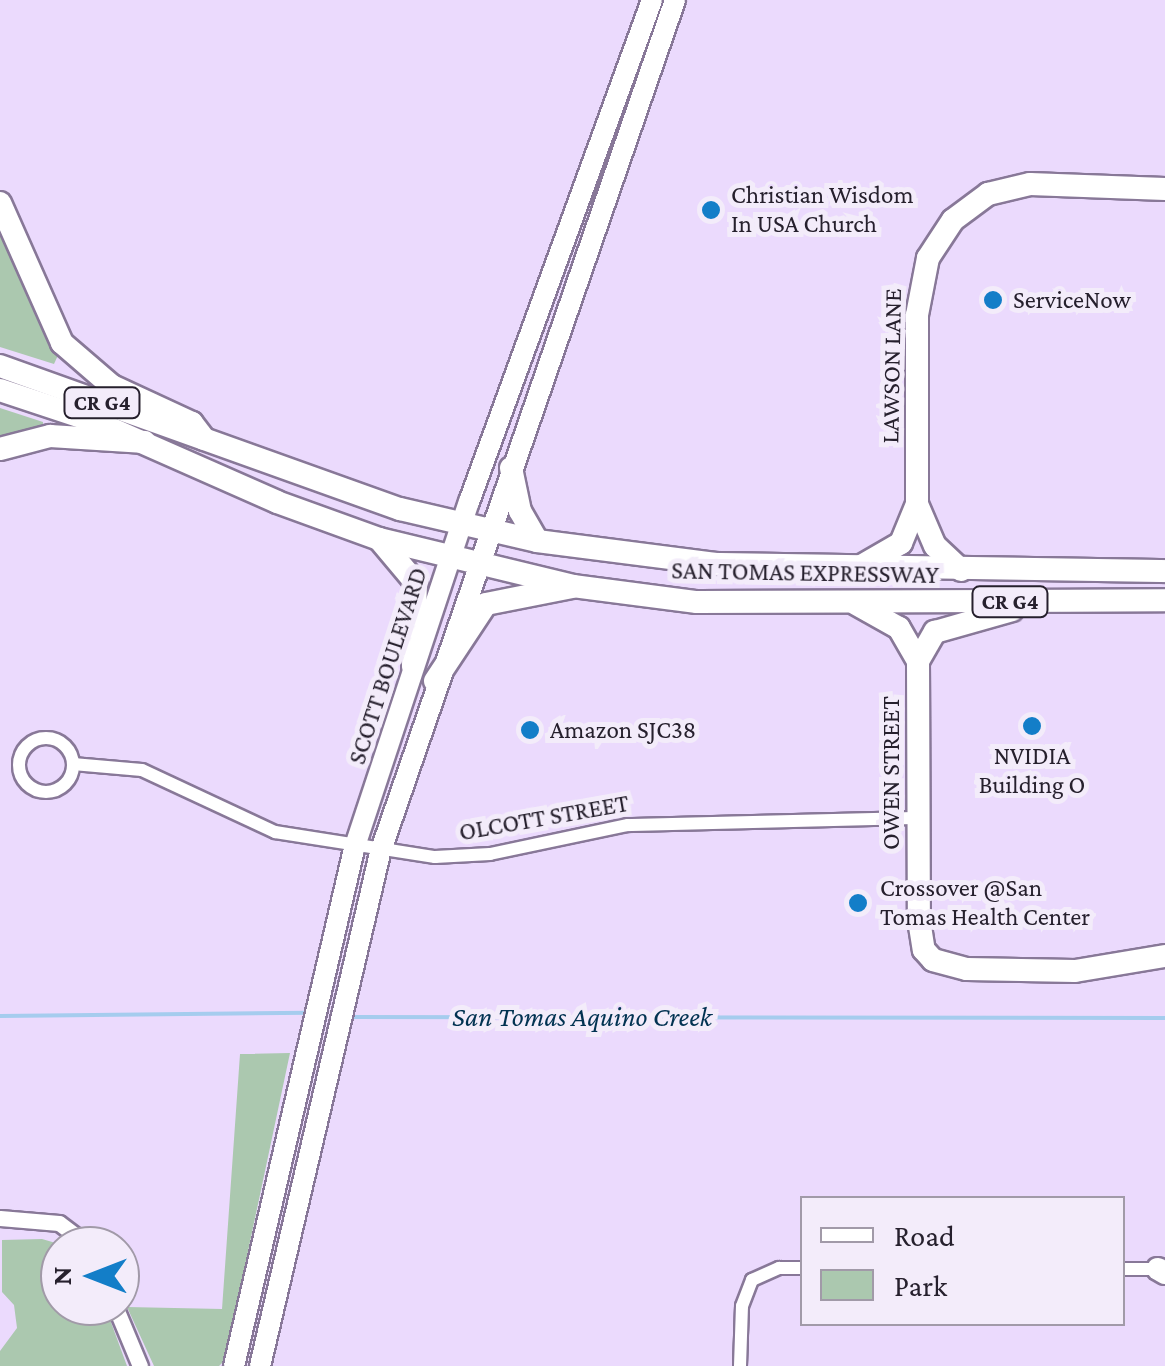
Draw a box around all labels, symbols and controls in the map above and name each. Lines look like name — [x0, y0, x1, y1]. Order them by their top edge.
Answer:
place label: Christian Wisdom In USA Church — [731, 181, 913, 240]
marker: Christian Wisdom In USA Church — [700, 199, 722, 221]
place label: ServiceNow — [1013, 285, 1131, 315]
street label: LAWSON LANE — [876, 288, 908, 444]
marker: ServiceNow — [982, 289, 1004, 311]
road number: CR G4 — [62, 386, 142, 420]
street label: SAN TOMAS EXPRESSWAY — [671, 556, 939, 590]
street label: SCOTT BOULEVARD — [342, 564, 434, 768]
road number: CR G4 — [970, 585, 1050, 619]
street label: OWEN STREET — [876, 696, 906, 850]
place label: Amazon SJC38 — [550, 715, 696, 745]
marker: NVIDIA Building O — [1021, 715, 1043, 737]
marker: Amazon SJC38 — [519, 719, 541, 741]
place label: NVIDIA Building O — [979, 742, 1085, 801]
street label: OLCOTT STREET — [457, 788, 631, 848]
place label: Crossover @San Tomas Health Center — [880, 874, 1090, 933]
marker: Crossover @San Tomas Health Center — [845, 890, 871, 916]
water label: San Tomas Aquino Creek — [452, 1000, 712, 1034]
legend — [800, 1196, 1125, 1326]
text: Road — [894, 1219, 955, 1252]
north arrow — [40, 1226, 140, 1326]
text: N — [46, 1266, 77, 1286]
text: Park — [894, 1269, 947, 1302]

